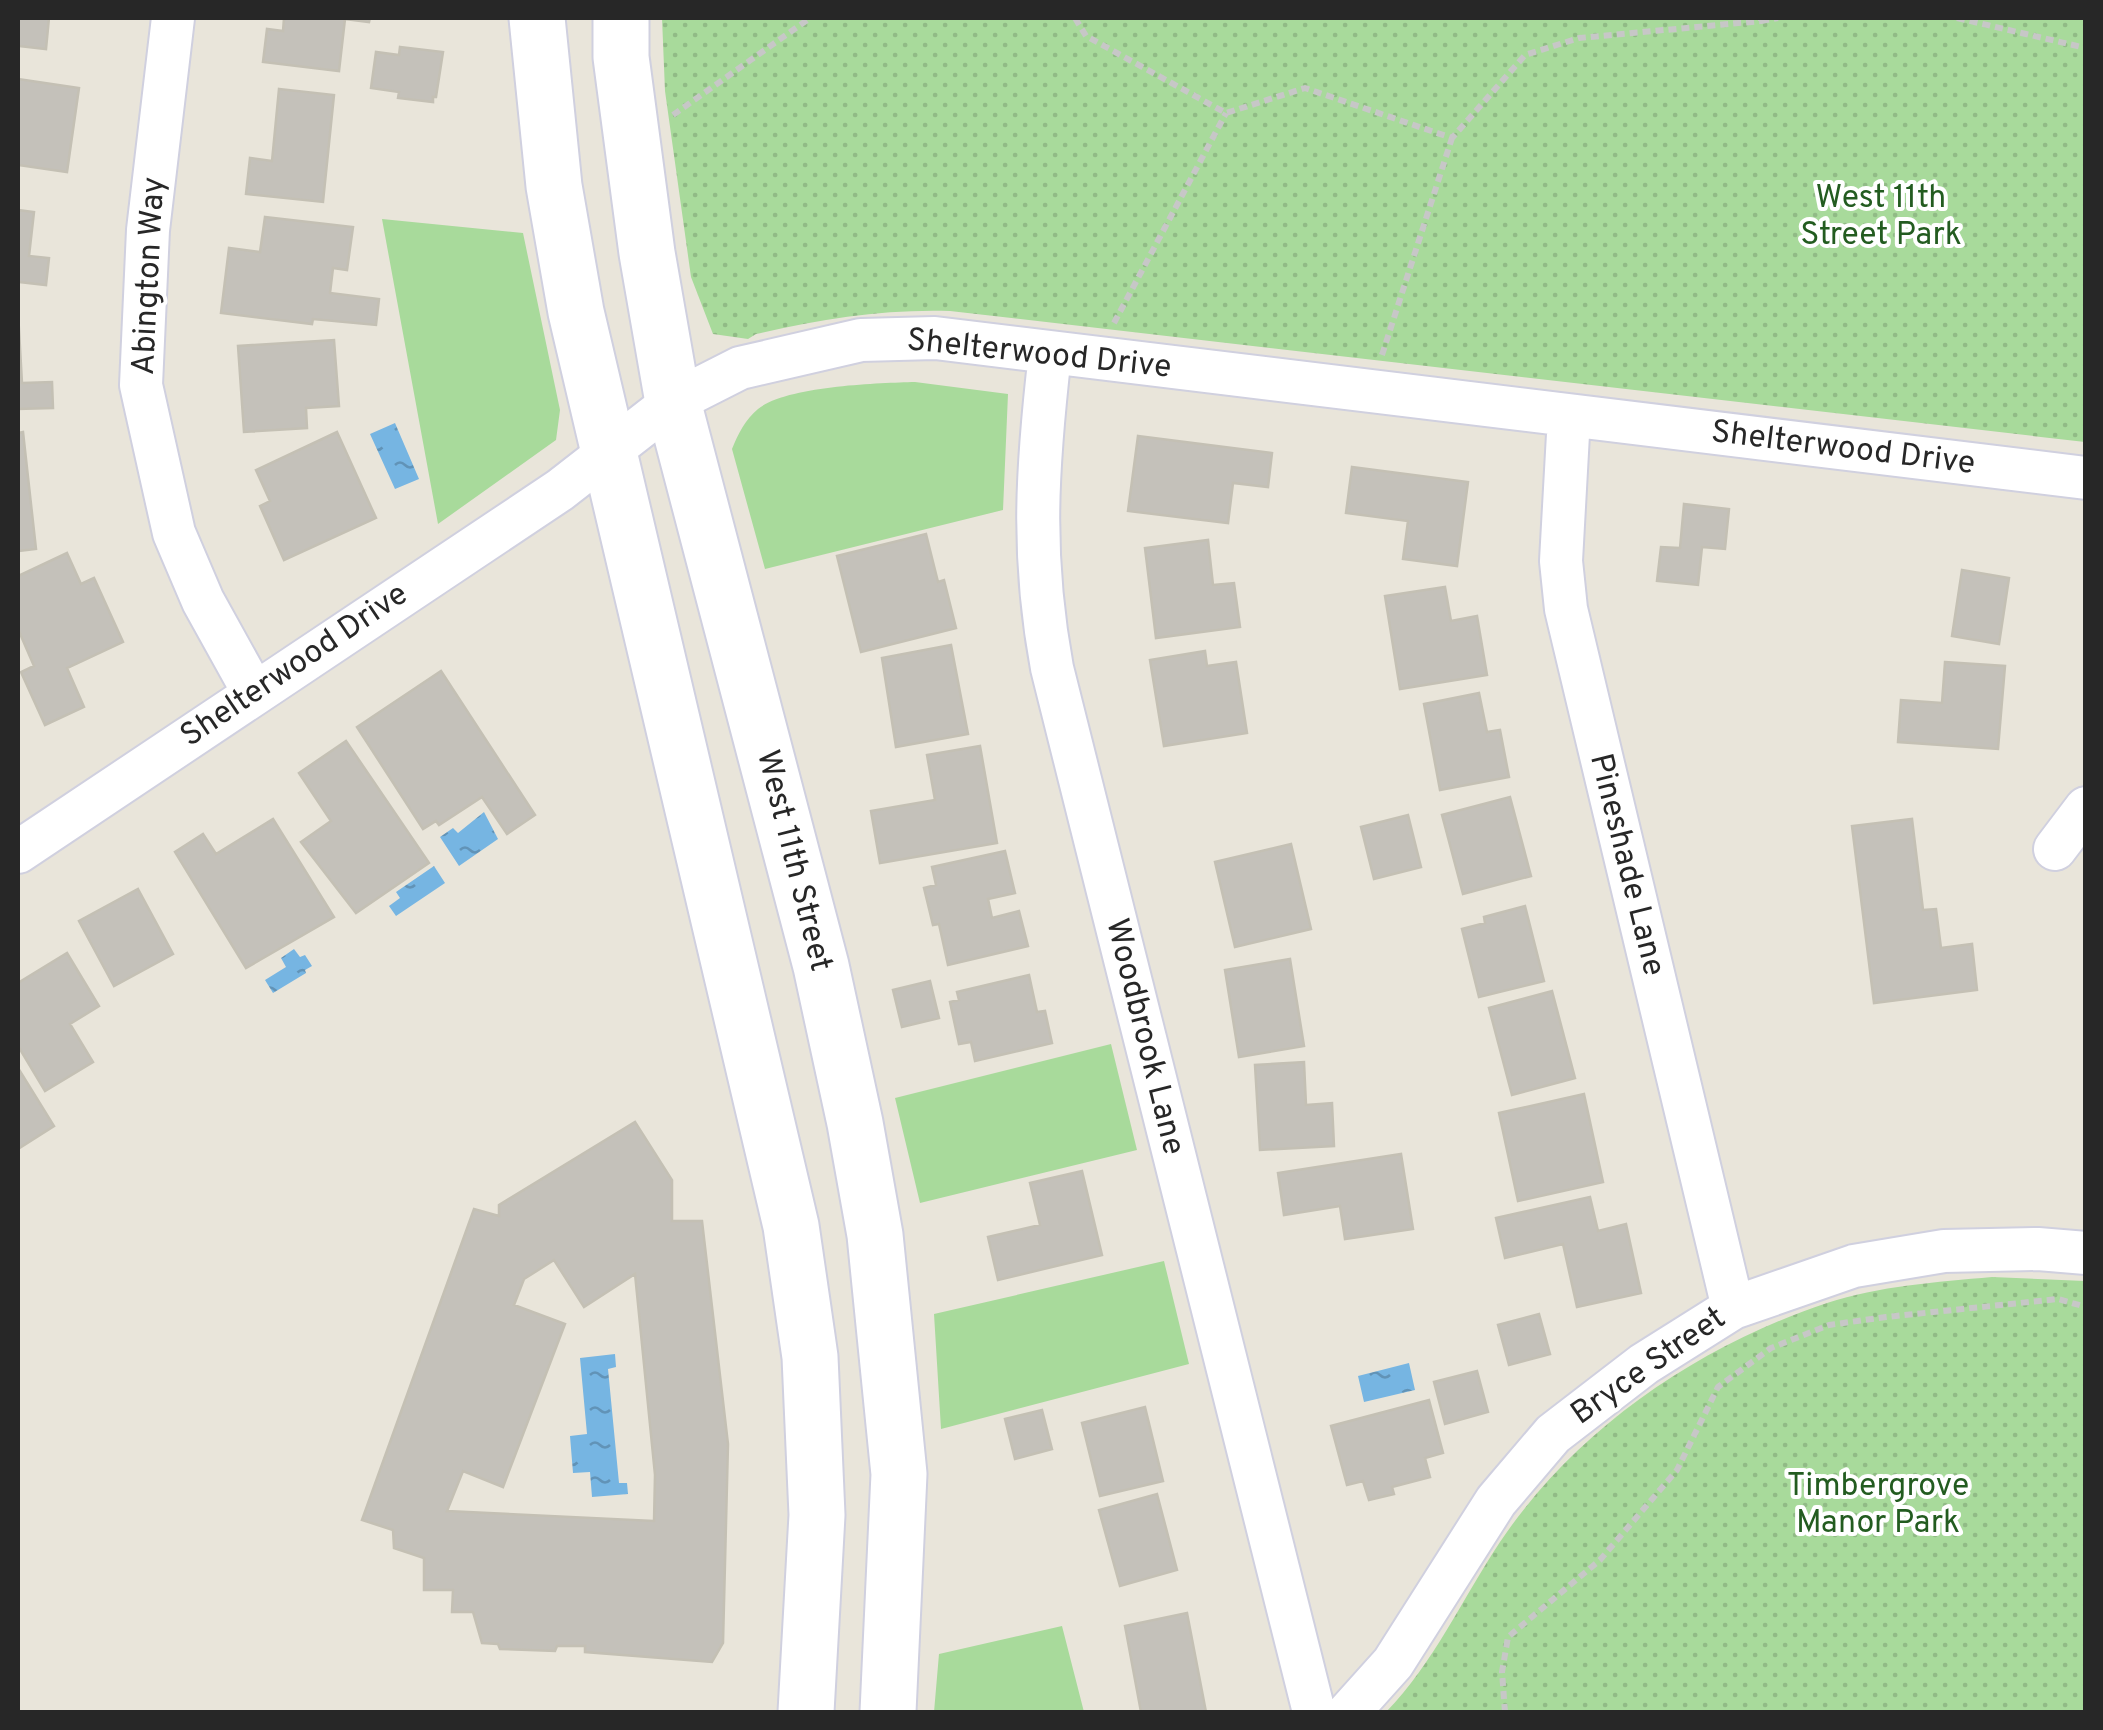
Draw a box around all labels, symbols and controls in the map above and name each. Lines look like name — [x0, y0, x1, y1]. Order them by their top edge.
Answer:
street label: Abington Way — [125, 176, 175, 376]
park label: West 11th Street Park — [1800, 179, 1962, 256]
street label: Shelterwood Drive — [905, 321, 1173, 389]
street label: Shelterwood Drive — [1709, 413, 1977, 485]
street label: Shelterwood Drive — [174, 575, 416, 757]
street label: West 11th Street — [746, 746, 840, 976]
street label: Pineshade Lane — [1579, 750, 1673, 980]
street label: Woodbrook Lane — [1095, 915, 1193, 1159]
street label: Bryce Street — [1564, 1299, 1734, 1435]
park label: Timbergrove Manor Park — [1787, 1467, 1969, 1544]

